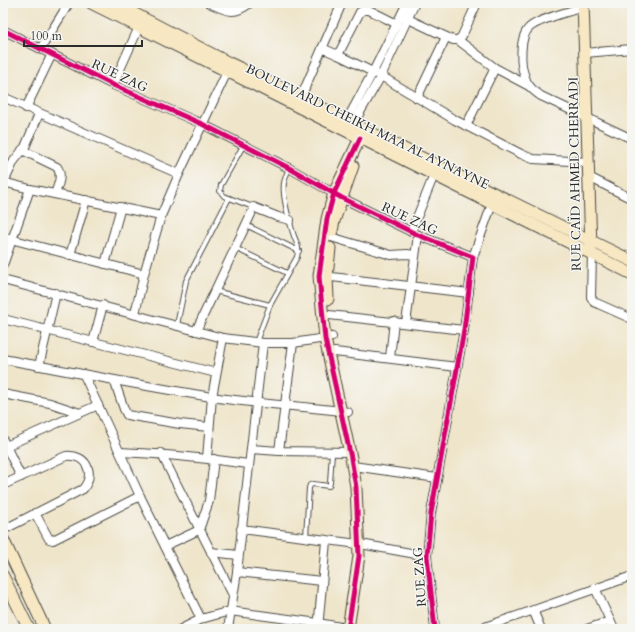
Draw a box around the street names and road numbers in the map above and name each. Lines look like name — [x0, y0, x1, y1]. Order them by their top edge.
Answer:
street label: RUE ZAG — [89, 55, 151, 97]
street label: BOULEVARD CHEIKH MAA AL AYNAYNE — [243, 60, 492, 194]
street label: RUE CAÏD AHMED CHERRADI — [564, 77, 586, 271]
street label: RUE ZAG — [379, 198, 441, 240]
street label: RUE ZAG — [409, 546, 431, 607]

